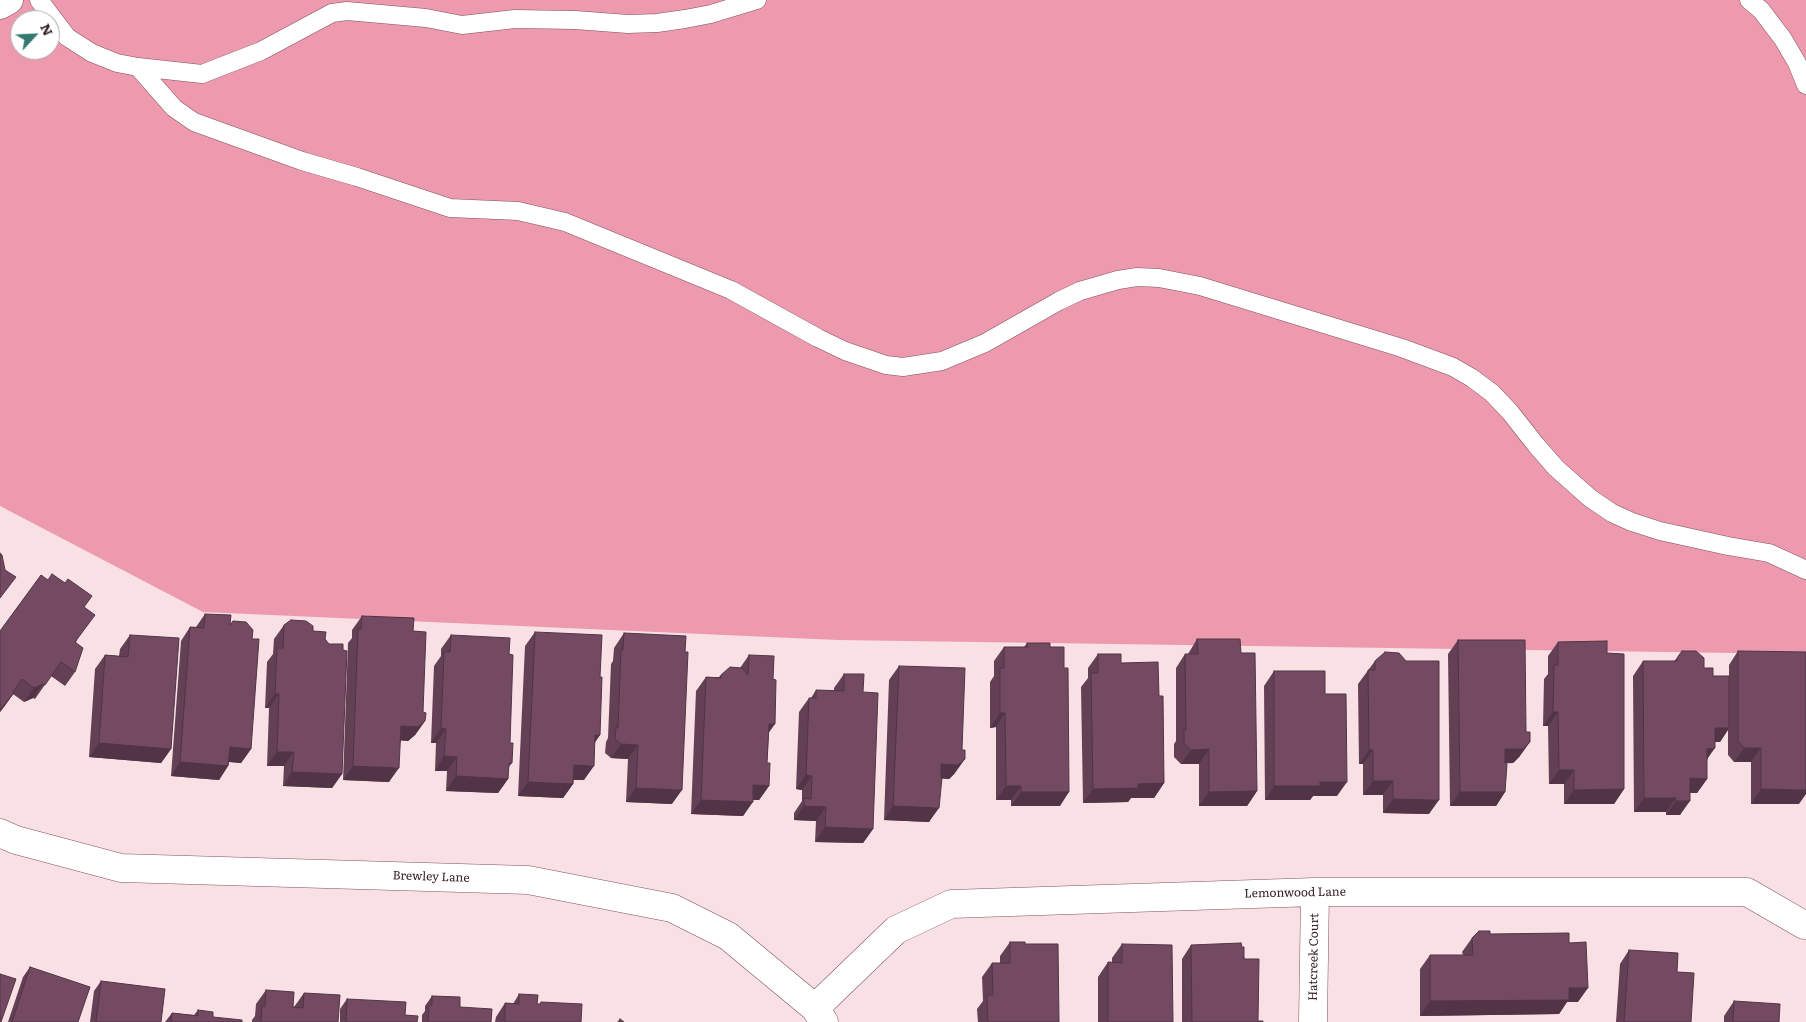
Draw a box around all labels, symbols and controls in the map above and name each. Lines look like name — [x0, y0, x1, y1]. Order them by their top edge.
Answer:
north arrow — [10, 10, 60, 60]
text: N — [36, 20, 59, 39]
street label: Brewley Lane — [392, 868, 470, 886]
street label: Lemonwood Lane — [1244, 885, 1346, 901]
street label: Hatcreek Court — [1306, 913, 1322, 1001]

